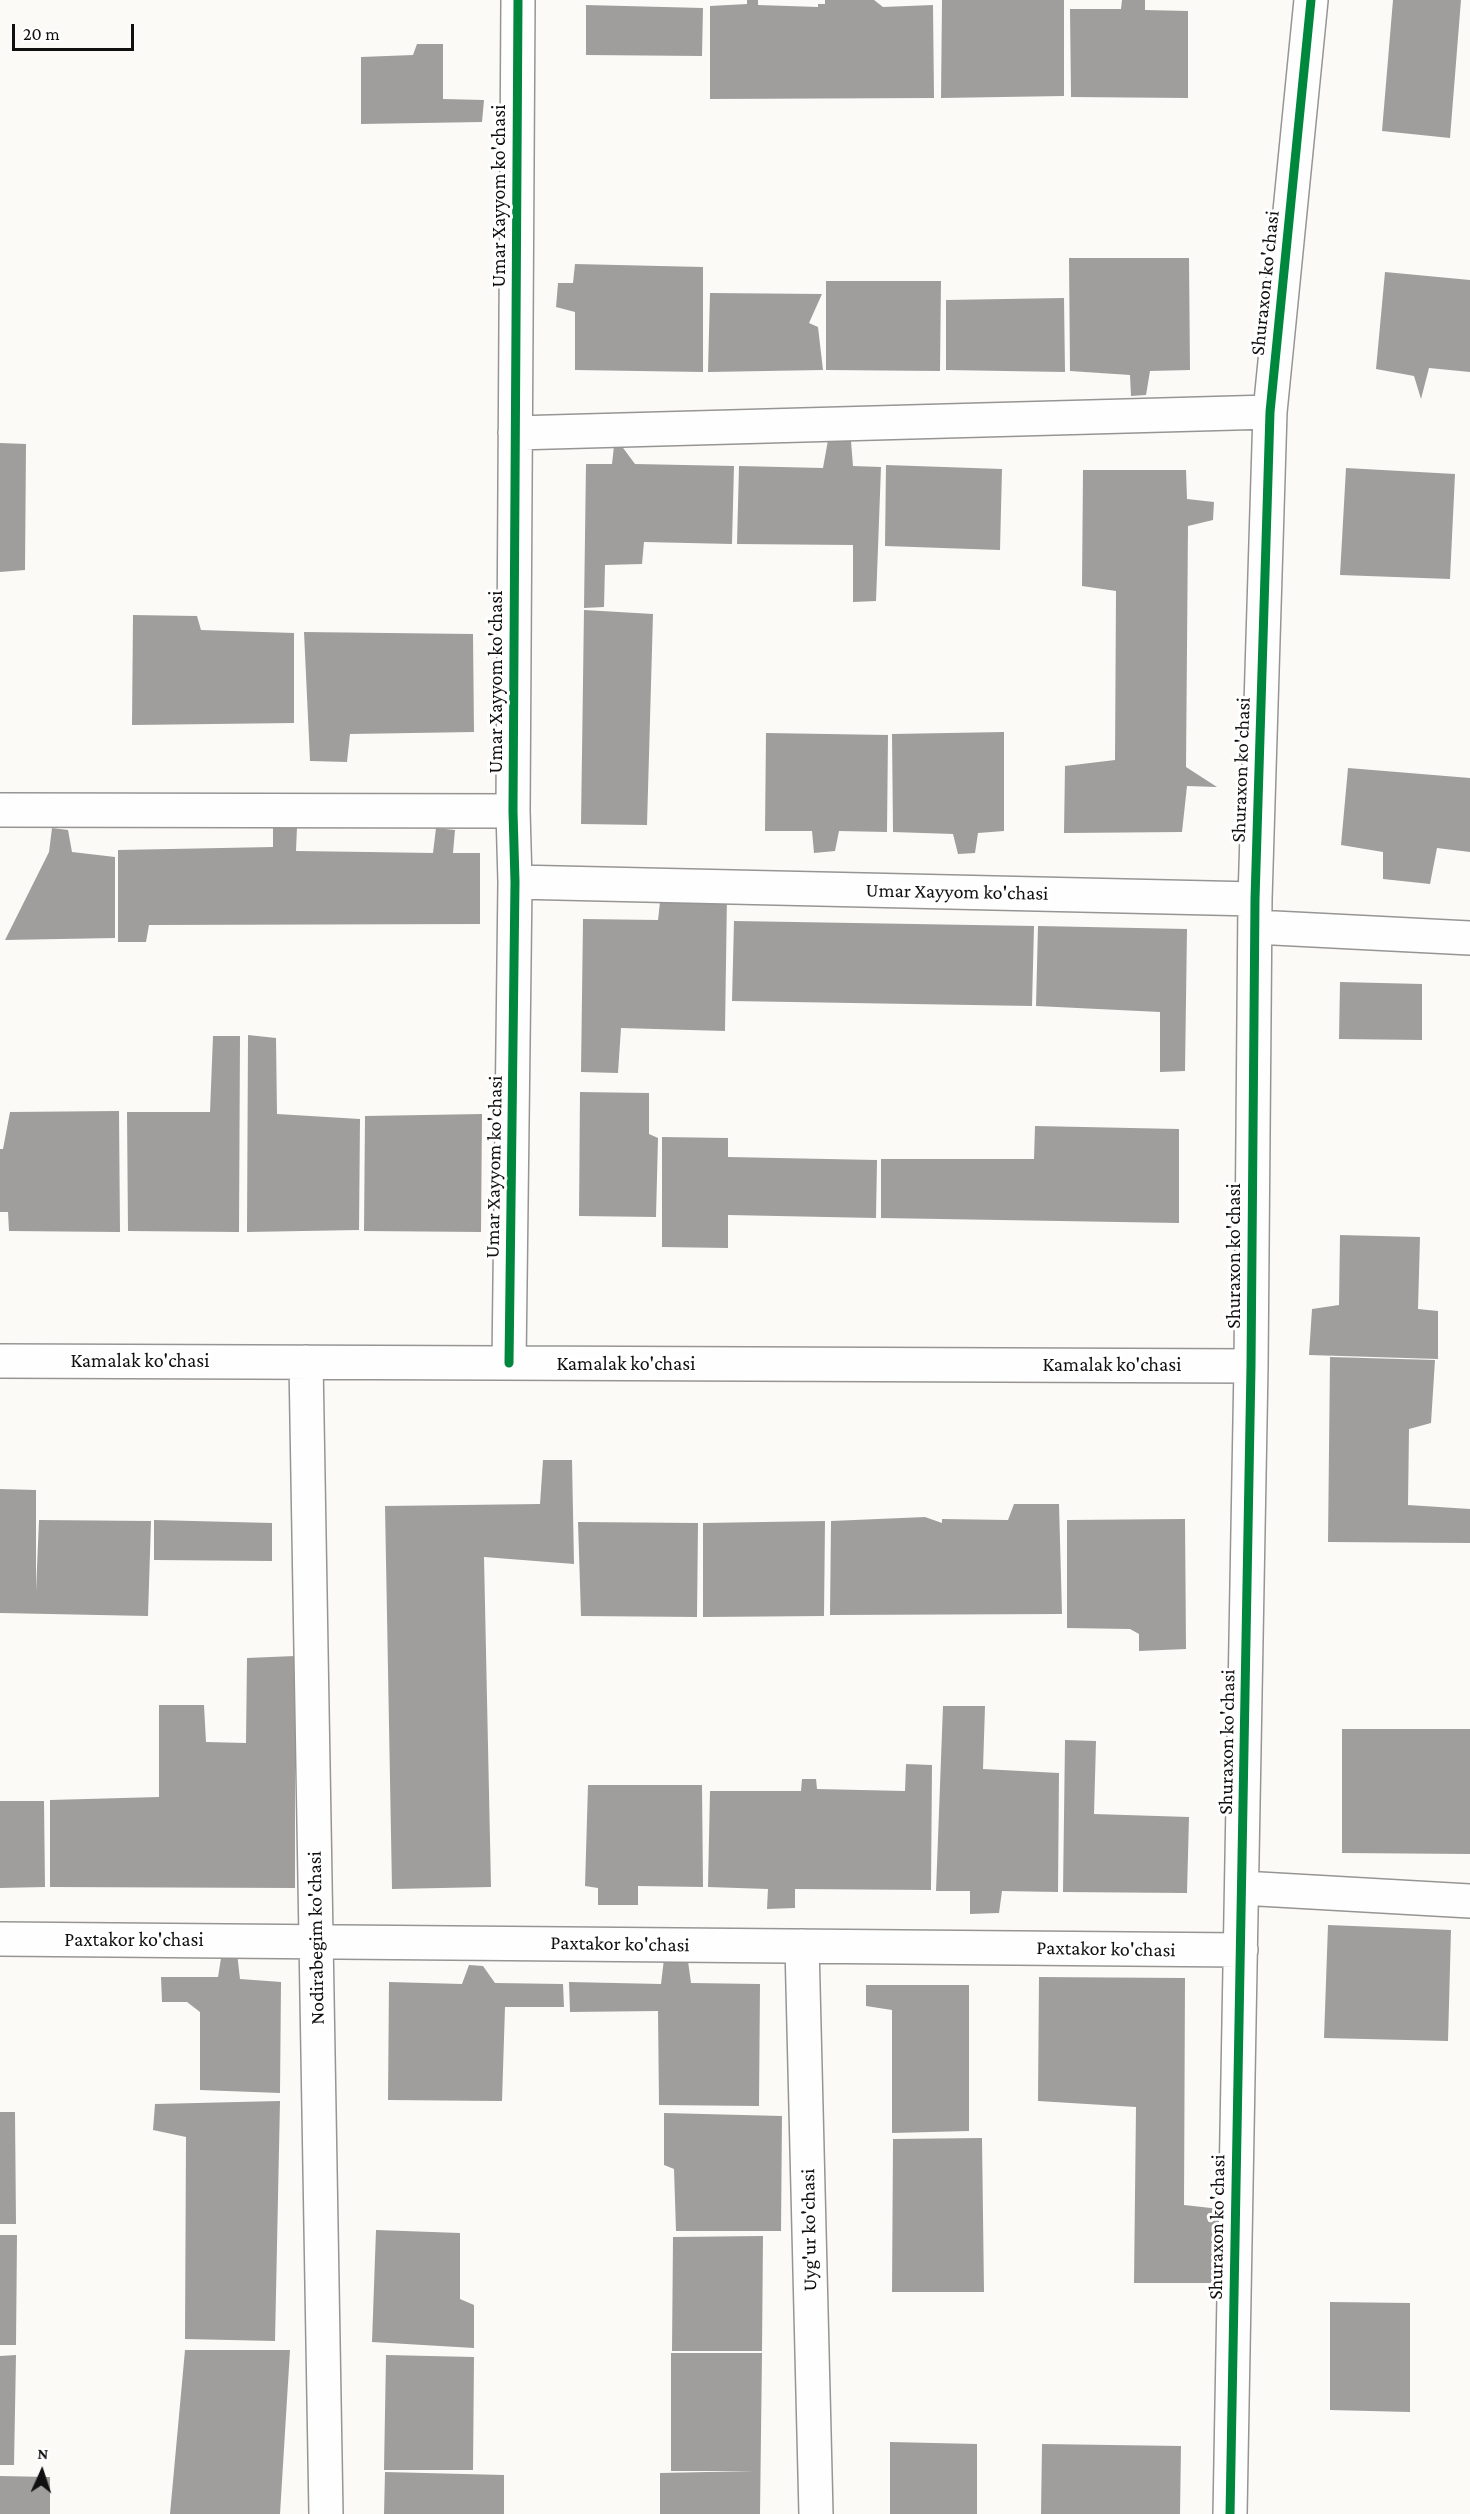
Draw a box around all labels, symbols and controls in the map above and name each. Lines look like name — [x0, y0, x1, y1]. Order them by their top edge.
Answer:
scale bar — [15, 12, 136, 50]
text: 20 m — [23, 24, 60, 44]
street label: Umar Xayyom ko'chasi — [487, 105, 511, 287]
street label: Shuraxon ko'chasi — [1245, 209, 1285, 357]
street label: Umar Xayyom ko'chasi — [484, 591, 508, 773]
street label: Shuraxon ko'chasi — [1226, 697, 1256, 843]
street label: Umar Xayyom ko'chasi — [865, 878, 1049, 906]
street label: Umar Xayyom ko'chasi — [480, 1075, 508, 1259]
street label: Shuraxon ko'chasi — [1222, 1183, 1246, 1329]
street label: Kamalak ko'chasi — [71, 1349, 209, 1373]
street label: Kamalak ko'chasi — [557, 1352, 695, 1376]
street label: Kamalak ko'chasi — [1043, 1353, 1181, 1377]
street label: Shuraxon ko'chasi — [1214, 1669, 1240, 1815]
street label: Nodirabegim ko'chasi — [302, 1851, 330, 2025]
street label: Paxtakor ko'chasi — [64, 1928, 204, 1952]
street label: Paxtakor ko'chasi — [550, 1931, 690, 1957]
street label: Paxtakor ko'chasi — [1036, 1936, 1176, 1962]
street label: Shuraxon ko'chasi — [1204, 2154, 1230, 2300]
street label: Uyg'ur ko'chasi — [796, 2168, 822, 2292]
north arrow — [12, 2442, 72, 2502]
text: N — [37, 2445, 49, 2462]

